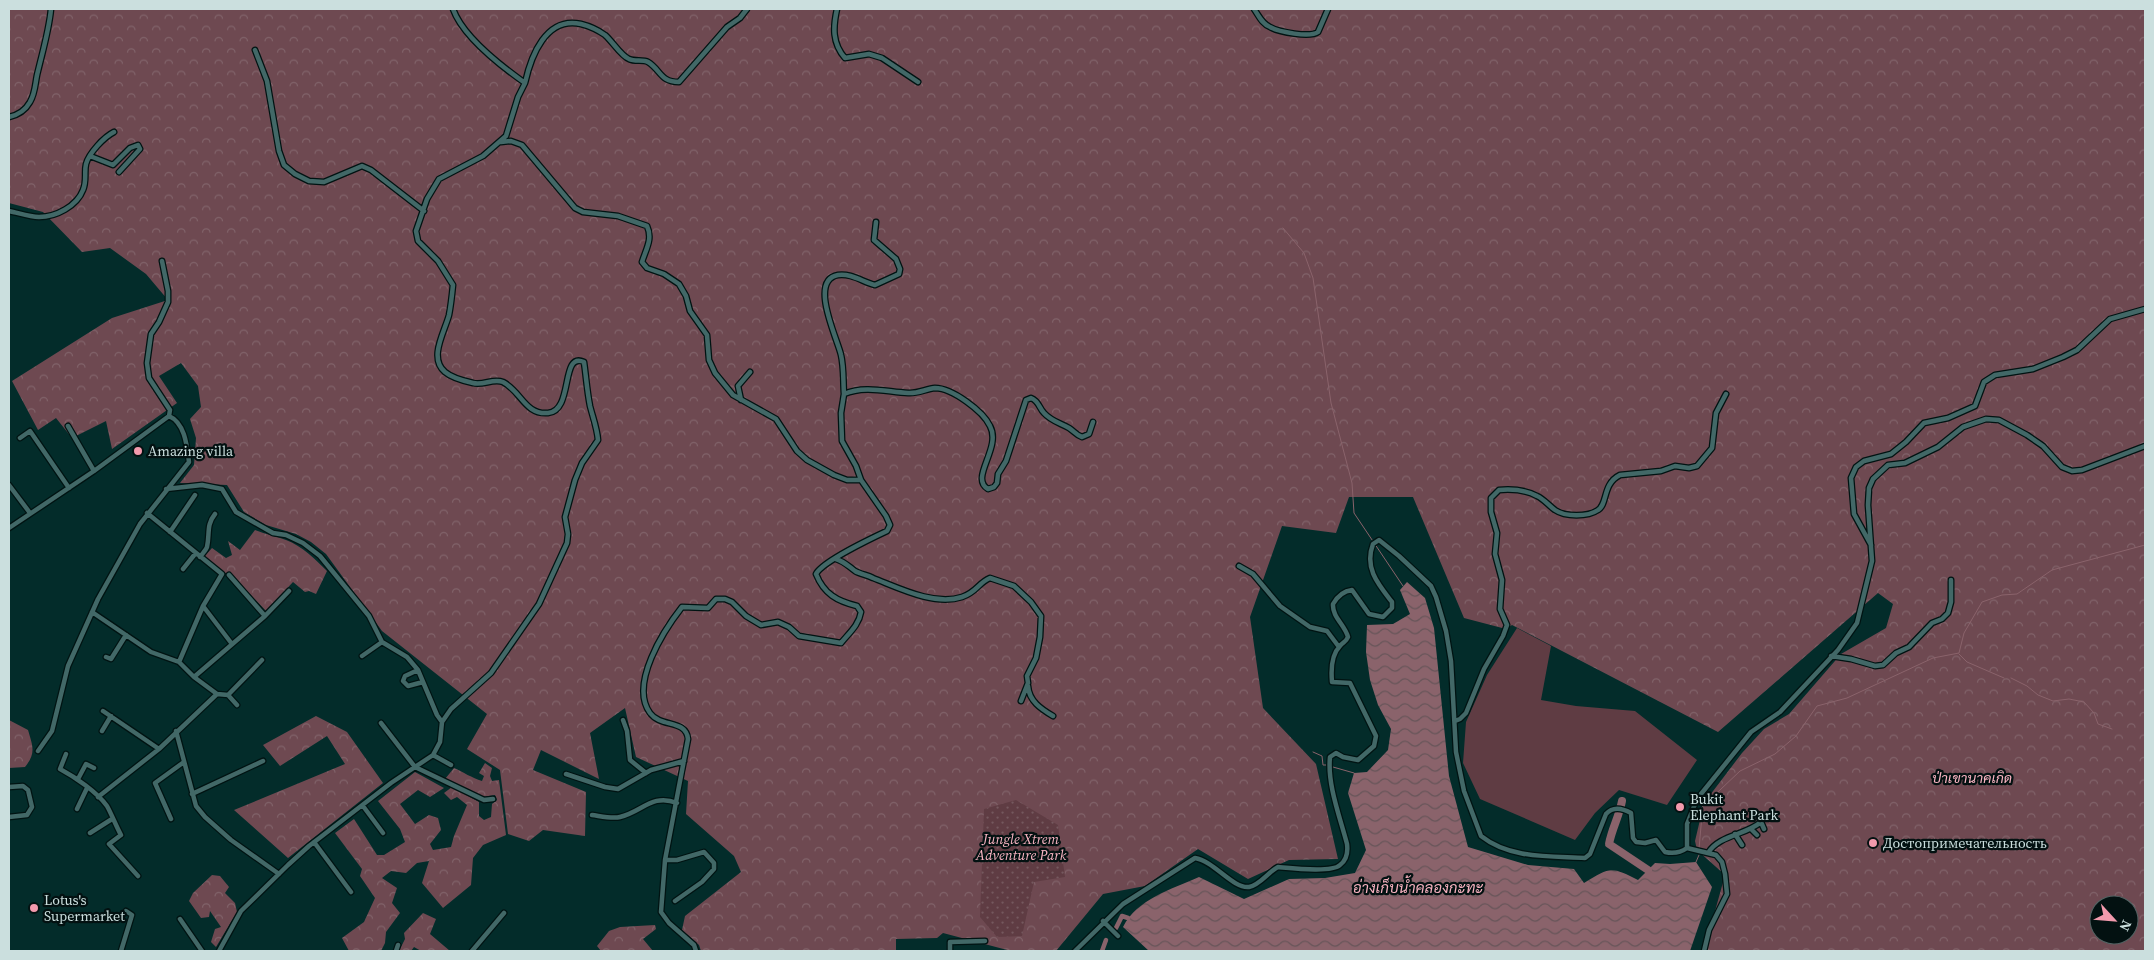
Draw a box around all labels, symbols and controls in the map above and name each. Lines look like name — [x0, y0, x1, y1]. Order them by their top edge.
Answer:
place label: Amazing villa — [148, 441, 234, 461]
marker: Amazing villa — [132, 445, 144, 457]
park label: ป่าเขานาคเกิด — [1932, 768, 2012, 788]
place label: Bukit Elephant Park — [1690, 789, 1778, 825]
marker: Bukit Elephant Park — [1674, 801, 1686, 813]
park label: Jungle Xtrem Adventure Park — [975, 829, 1067, 865]
place label: Достопримечательность — [1883, 833, 2047, 853]
marker: Достопримечательность — [1867, 837, 1879, 849]
water label: อ่างเก็บน้ำคลองกะทะ — [1353, 875, 1483, 898]
place label: Lotus's Supermarket — [44, 890, 125, 926]
north arrow — [2089, 895, 2139, 945]
marker: Lotus's Supermarket — [28, 902, 40, 914]
text: N — [2114, 917, 2137, 935]

